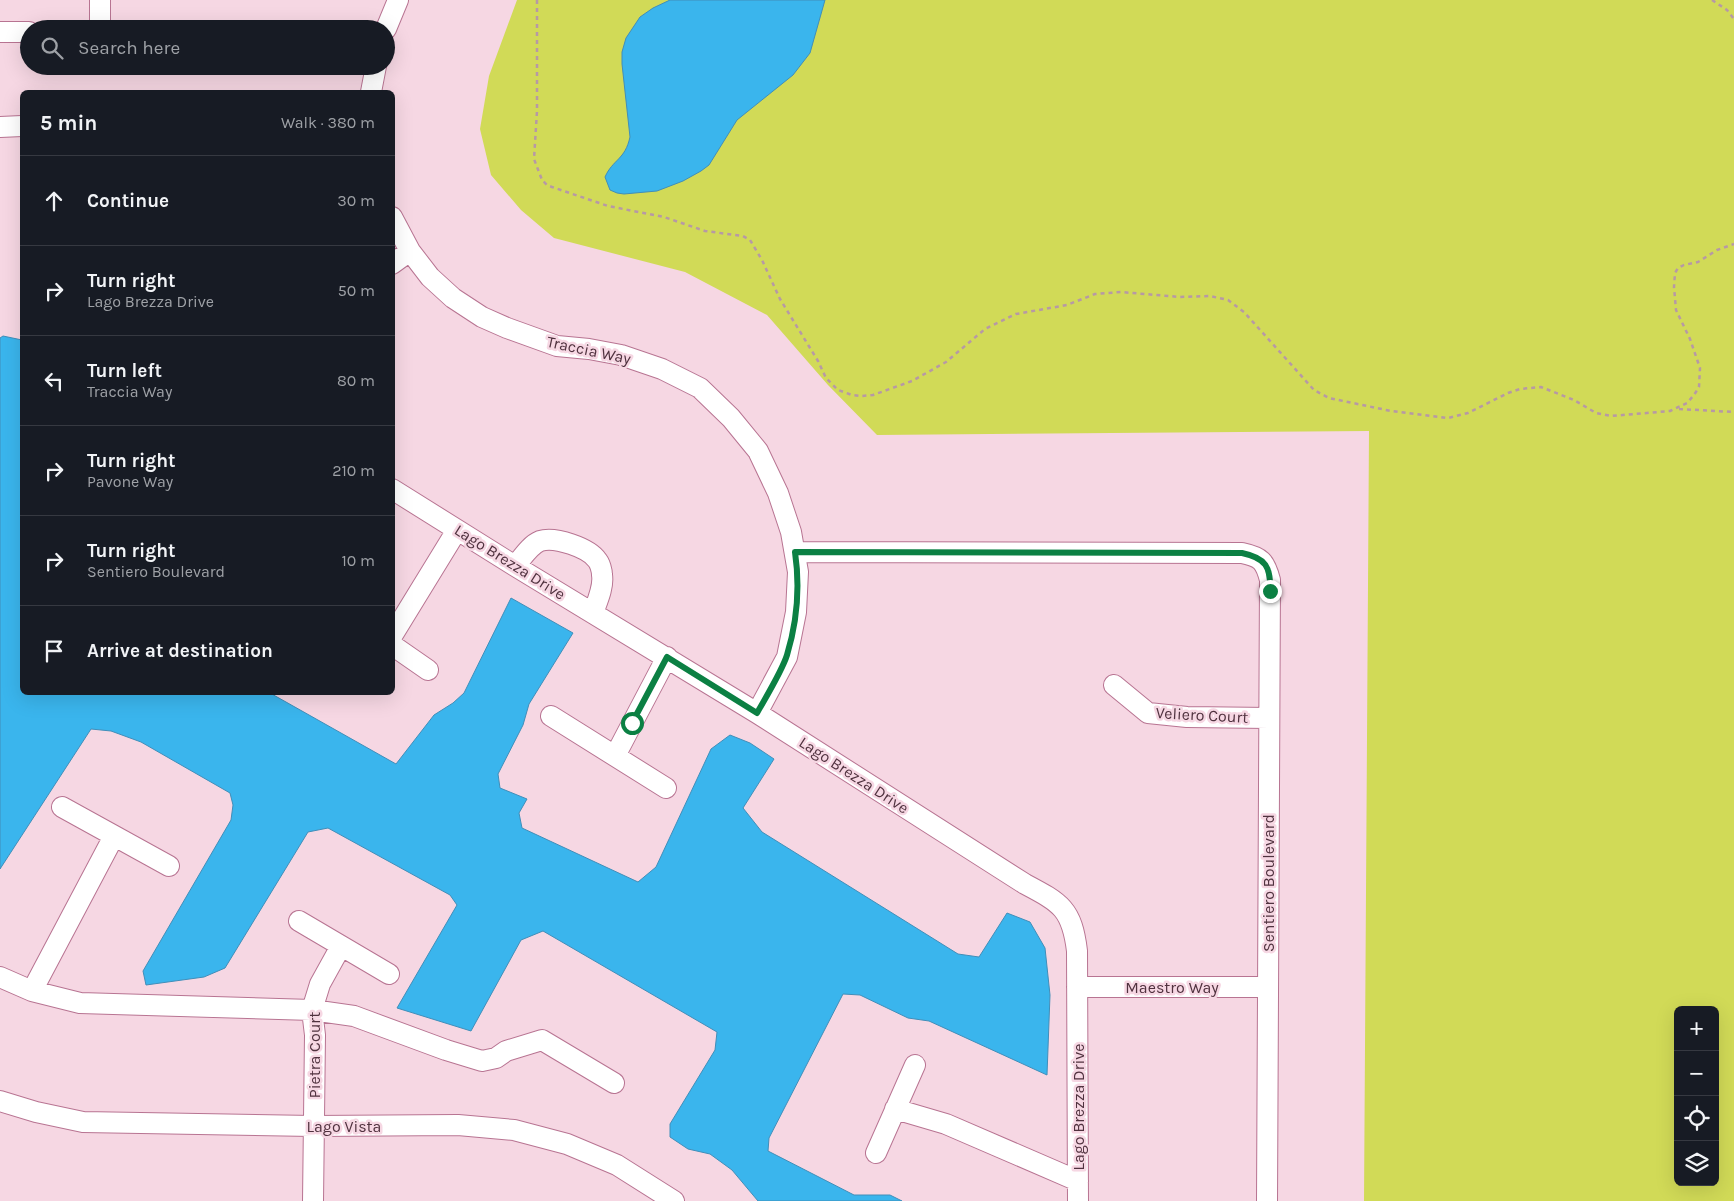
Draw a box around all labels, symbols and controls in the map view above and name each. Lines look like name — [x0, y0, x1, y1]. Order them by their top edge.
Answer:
search box — [20, 20, 395, 75]
icon: search — [38, 34, 66, 62]
text: Search here — [78, 37, 180, 59]
text: 5 min — [40, 111, 97, 135]
text: Walk · 380 m — [281, 113, 375, 132]
icon: ahead — [40, 187, 68, 215]
text: Continue — [87, 190, 169, 212]
text: 30 m — [337, 191, 375, 210]
text: Turn right — [87, 270, 176, 292]
icon: right — [40, 277, 68, 305]
text: 50 m — [338, 281, 375, 300]
text: Lago Brezza Drive — [87, 292, 214, 311]
street label: Traccia Way — [545, 332, 633, 368]
text: Turn left — [87, 360, 162, 382]
icon: left — [40, 367, 68, 395]
text: 80 m — [337, 371, 375, 390]
text: Traccia Way — [87, 382, 172, 401]
text: Turn right — [87, 450, 176, 472]
icon: right — [40, 457, 68, 485]
text: 210 m — [332, 461, 375, 480]
text: Pavone Way — [87, 472, 173, 491]
street label: Lago Brezza Drive — [451, 520, 569, 604]
text: Turn right — [87, 540, 176, 562]
icon: right — [40, 547, 68, 575]
text: 10 m — [341, 551, 375, 570]
text: Sentiero Boulevard — [87, 562, 225, 581]
route end — [1259, 580, 1282, 603]
icon: arrive — [40, 637, 68, 665]
text: Arrive at destination — [87, 640, 273, 662]
street label: Veliero Court — [1155, 703, 1249, 727]
route start — [621, 712, 644, 735]
street label: Lago Brezza Drive — [796, 732, 912, 818]
street label: Sentiero Boulevard — [1259, 814, 1278, 952]
street label: Maestro Way — [1125, 978, 1219, 997]
map controls — [1674, 1006, 1719, 1186]
button: + — [1674, 1006, 1719, 1051]
street label: Pietra Court — [305, 1012, 324, 1098]
street label: Lago Brezza Drive — [1069, 1044, 1088, 1170]
button: − — [1674, 1051, 1719, 1096]
button: locate — [1674, 1096, 1719, 1141]
street label: Lago Vista — [307, 1117, 381, 1136]
button: layers — [1674, 1141, 1719, 1186]

